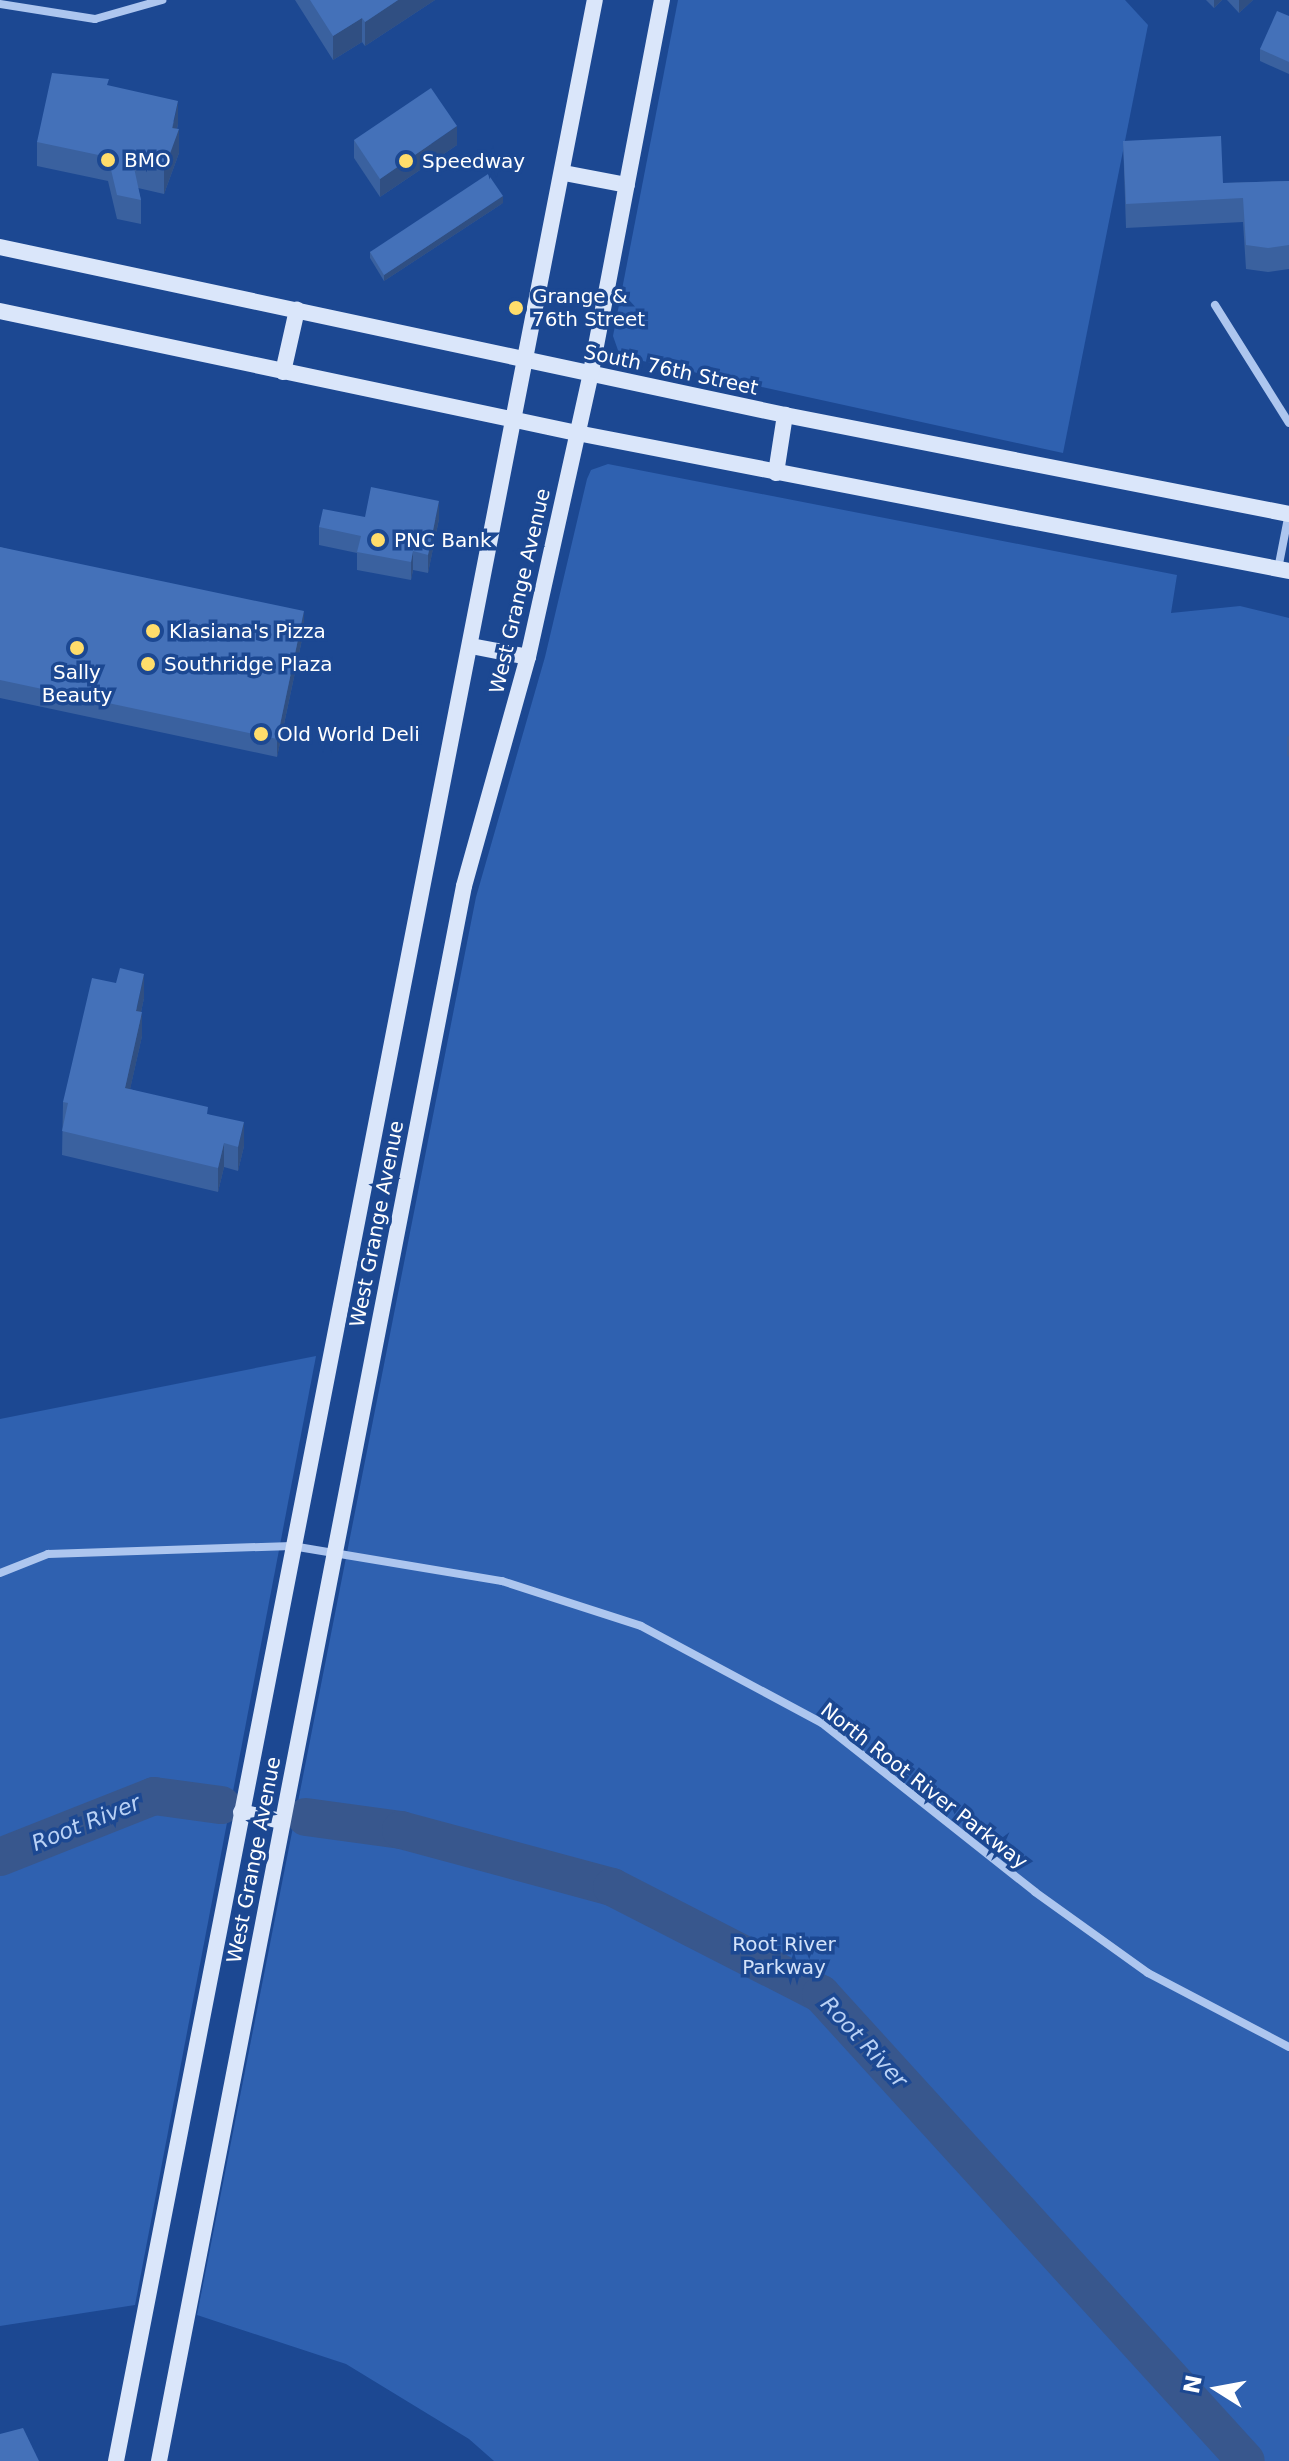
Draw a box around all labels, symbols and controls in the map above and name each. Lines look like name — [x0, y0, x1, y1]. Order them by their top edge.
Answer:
place label: BMO — [124, 148, 171, 172]
place label: Speedway — [422, 149, 525, 173]
marker: BMO — [99, 151, 117, 169]
marker: Speedway — [397, 152, 415, 170]
place label: Grange & 76th Street — [532, 284, 645, 331]
marker: Grange & 76th Street — [507, 299, 525, 317]
street label: South 76th Street — [582, 340, 760, 400]
street label: West Grange Avenue — [485, 486, 555, 696]
place label: PNC Bank — [394, 528, 492, 552]
marker: PNC Bank — [369, 531, 387, 549]
place label: Klasiana's Pizza — [169, 619, 326, 643]
marker: Klasiana's Pizza — [144, 622, 162, 640]
marker: Sally Beauty — [68, 639, 86, 657]
place label: Southridge Plaza — [164, 652, 333, 676]
marker: Southridge Plaza — [139, 655, 157, 673]
place label: Sally Beauty — [42, 660, 112, 707]
place label: Old World Deli — [277, 722, 420, 746]
marker: Old World Deli — [252, 725, 270, 743]
street label: West Grange Avenue — [345, 1119, 409, 1329]
street label: North Root River Parkway — [816, 1698, 1032, 1874]
street label: West Grange Avenue — [222, 1755, 286, 1965]
water label: Root River — [28, 1789, 144, 1857]
park label: Root River Parkway — [732, 1932, 836, 1979]
water label: Root River — [815, 1991, 913, 2093]
north arrow — [1177, 2349, 1257, 2429]
text: N — [1179, 2373, 1207, 2396]

